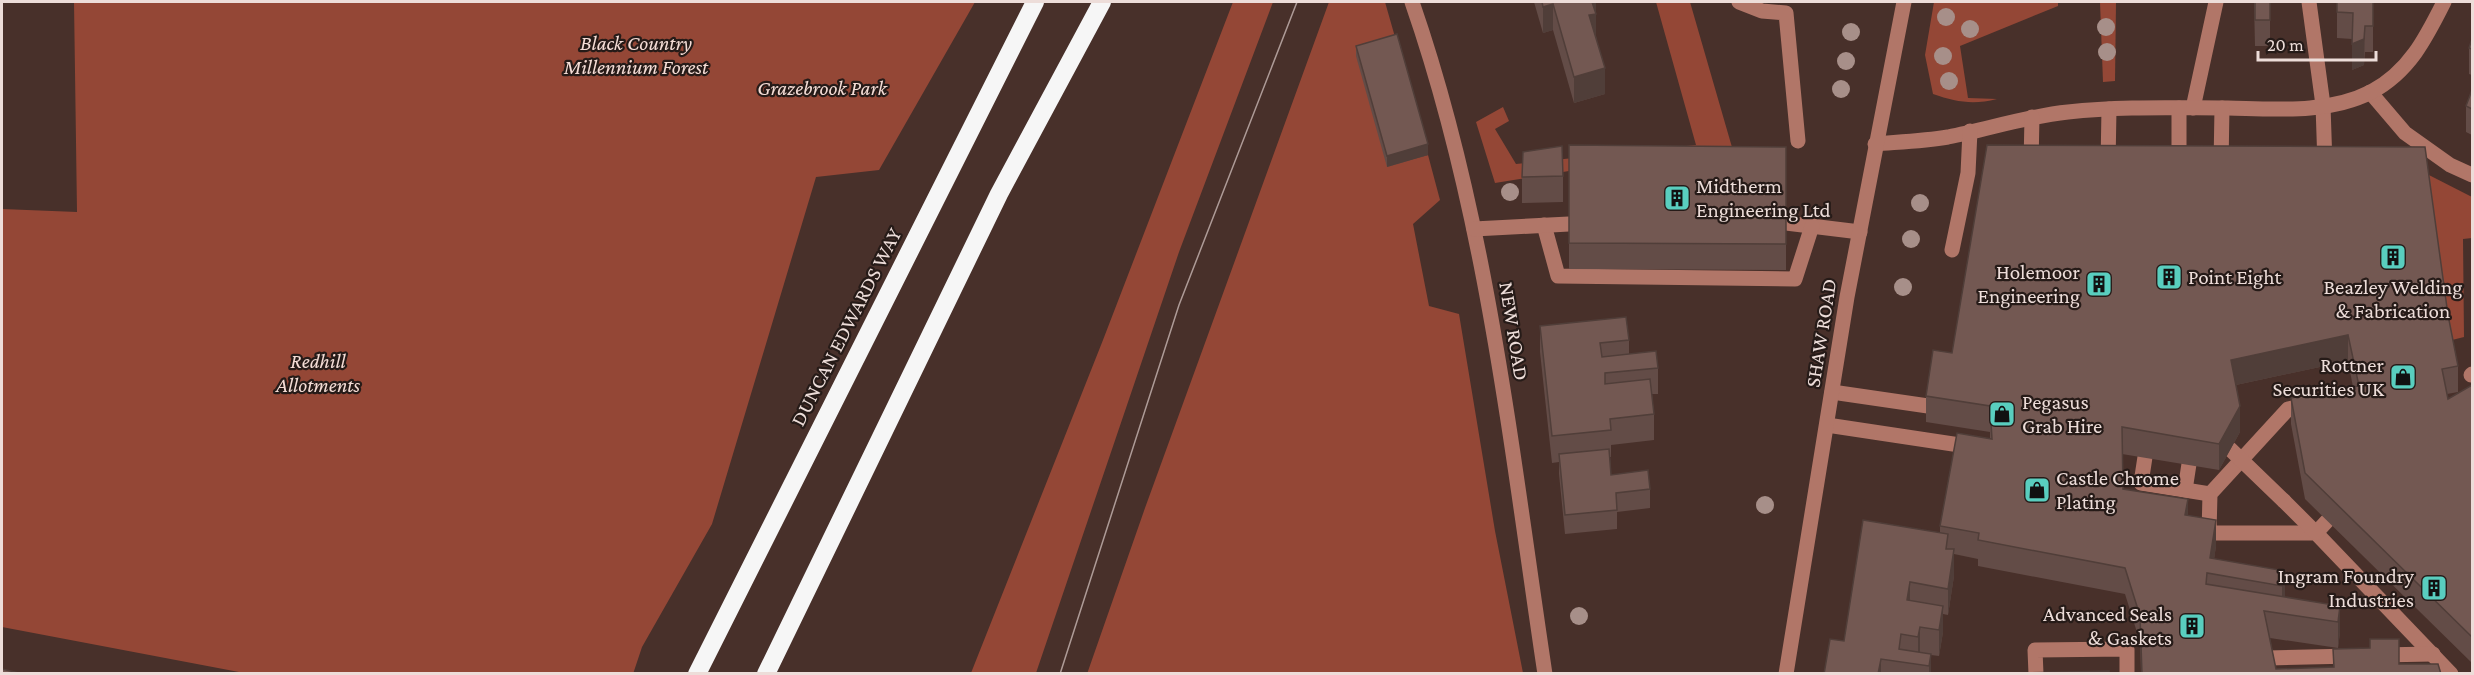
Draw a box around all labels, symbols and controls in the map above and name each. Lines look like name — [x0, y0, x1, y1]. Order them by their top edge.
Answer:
scale bar — [2258, 24, 2376, 62]
park label: Black Country Millennium Forest — [563, 31, 709, 79]
text: 20 m — [2267, 35, 2304, 55]
park label: Grazebrook Park — [757, 76, 888, 100]
place label: Midtherm Engineering Ltd — [1696, 174, 1831, 222]
building icon: Midtherm Engineering Ltd — [1662, 183, 1692, 213]
street label: DUNCAN EDWARDS WAY — [786, 223, 907, 430]
building icon: Beazley Welding & Fabrication — [2378, 242, 2408, 272]
place label: Holemoor Engineering — [1978, 260, 2081, 308]
building icon: Point Eight — [2154, 262, 2184, 292]
place label: Point Eight — [2188, 265, 2283, 289]
building icon: Holemoor Engineering — [2084, 269, 2114, 299]
place label: Beazley Welding & Fabrication — [2324, 275, 2462, 323]
street label: SHAW ROAD — [1801, 277, 1841, 389]
street label: NEW ROAD — [1494, 280, 1534, 382]
park label: Redhill Allotments — [275, 349, 361, 397]
place label: Rottner Securities UK — [2273, 353, 2385, 401]
shop icon: Rottner Securities UK — [2388, 362, 2418, 392]
place label: Pegasus Grab Hire — [2022, 390, 2102, 438]
shop icon: Pegasus Grab Hire — [1987, 399, 2017, 429]
place label: Castle Chrome Plating — [2056, 466, 2179, 514]
shop icon: Castle Chrome Plating — [2022, 475, 2052, 505]
place label: Ingram Foundry Industries — [2278, 564, 2414, 612]
building icon: Ingram Foundry Industries — [2419, 573, 2449, 603]
place label: Advanced Seals & Gaskets — [2043, 602, 2172, 650]
building icon: Advanced Seals & Gaskets — [2177, 611, 2207, 641]

